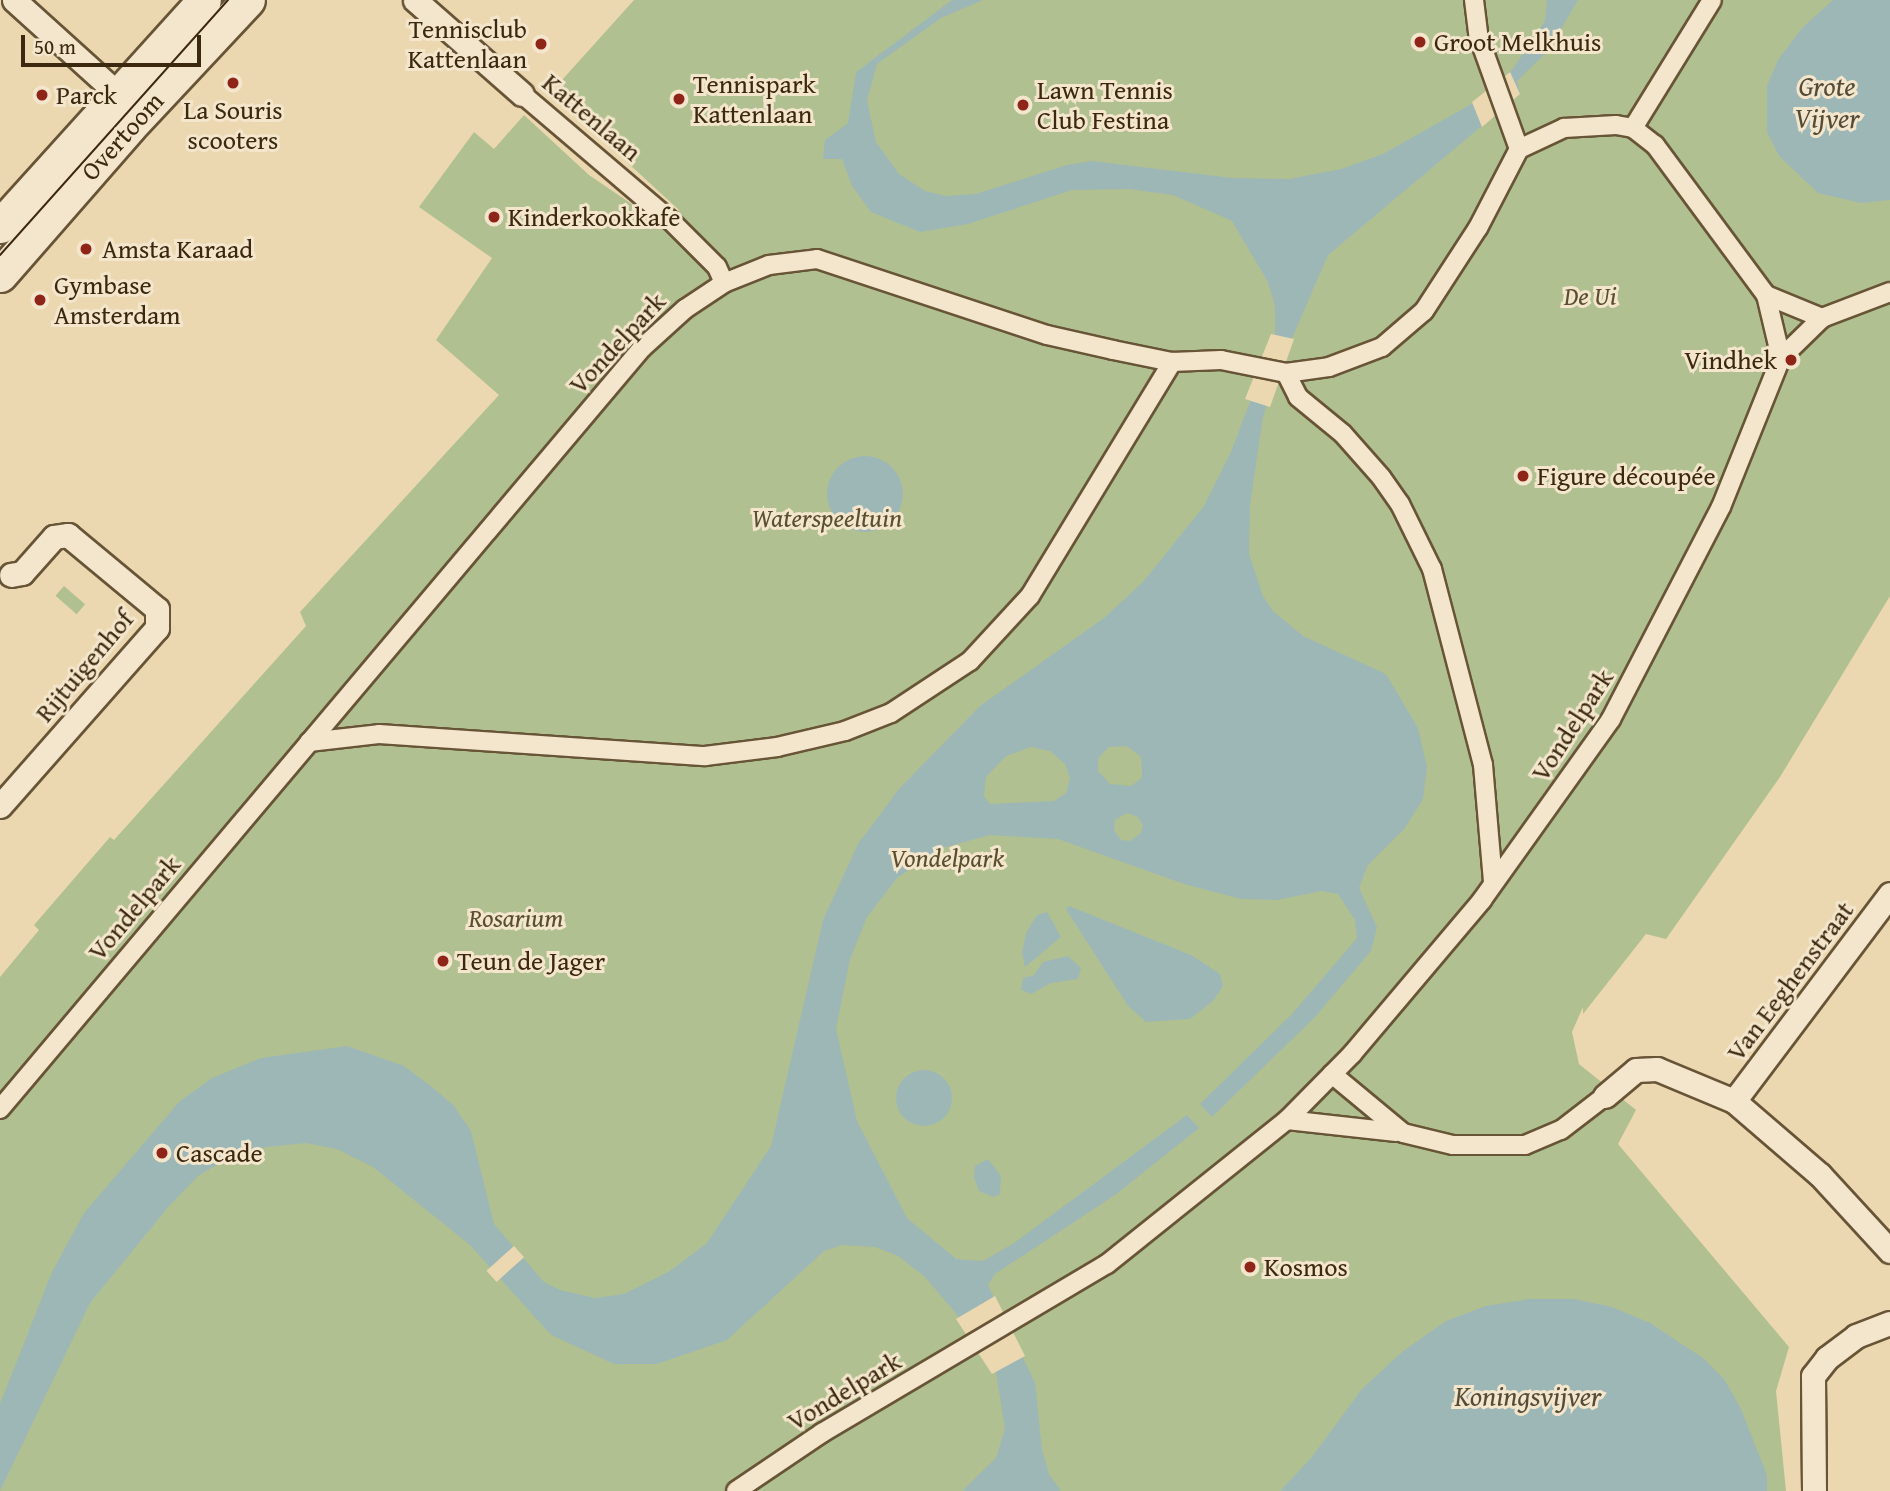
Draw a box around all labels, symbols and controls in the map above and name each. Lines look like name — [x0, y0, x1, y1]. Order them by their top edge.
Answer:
place label: Tennisclub Kattenlaan — [408, 13, 527, 74]
scale bar — [24, 21, 205, 65]
place label: Groot Melkhuis — [1434, 26, 1601, 58]
text: 50 m — [34, 31, 76, 62]
marker: Groot Melkhuis — [1412, 34, 1428, 50]
marker: Tennisclub Kattenlaan — [533, 36, 549, 52]
street label: Kattenlaan — [536, 67, 648, 167]
place label: Tennispark Kattenlaan — [693, 68, 816, 130]
water label: Grote Vijver — [1794, 69, 1860, 135]
place label: Lawn Tennis Club Festina — [1037, 74, 1173, 136]
marker: La Souris scooters — [225, 75, 241, 91]
place label: Parck — [56, 79, 117, 111]
street label: Overtoom — [74, 85, 170, 187]
marker: Parck — [34, 87, 50, 103]
marker: Tennispark Kattenlaan — [671, 91, 687, 107]
place label: La Souris scooters — [183, 94, 283, 156]
marker: Lawn Tennis Club Festina — [1015, 97, 1031, 113]
place label: Kinderkookkafe — [508, 201, 681, 233]
marker: Kinderkookkafe — [486, 209, 502, 225]
place label: Amsta Karaad — [102, 233, 253, 265]
marker: Amsta Karaad — [76, 239, 96, 259]
place label: Gymbase Amsterdam — [54, 269, 181, 330]
park label: De Ui — [1564, 280, 1616, 312]
street label: Vondelpark — [562, 286, 672, 400]
marker: Gymbase Amsterdam — [32, 292, 48, 308]
place label: Vindhek — [1684, 344, 1777, 376]
marker: Vindhek — [1783, 352, 1799, 368]
place label: Figure découpée — [1537, 460, 1716, 492]
marker: Figure découpée — [1515, 468, 1531, 484]
park label: Waterspeeltuin — [752, 502, 902, 534]
street label: Rijtuigenhof — [28, 604, 140, 728]
street label: Vondelpark — [1524, 663, 1620, 787]
park label: Vondelpark — [890, 842, 1004, 874]
street label: Vondelpark — [81, 849, 187, 967]
street label: Van Eeghenstraat — [1720, 895, 1860, 1067]
park label: Rosarium — [468, 902, 564, 934]
place label: Teun de Jager — [457, 945, 605, 977]
marker: Teun de Jager — [435, 953, 451, 969]
place label: Cascade — [176, 1137, 263, 1169]
marker: Cascade — [154, 1145, 170, 1161]
place label: Kosmos — [1264, 1251, 1348, 1283]
marker: Kosmos — [1242, 1259, 1258, 1275]
street label: Vondelpark — [782, 1345, 906, 1437]
water label: Koningsvijver — [1454, 1379, 1602, 1413]

